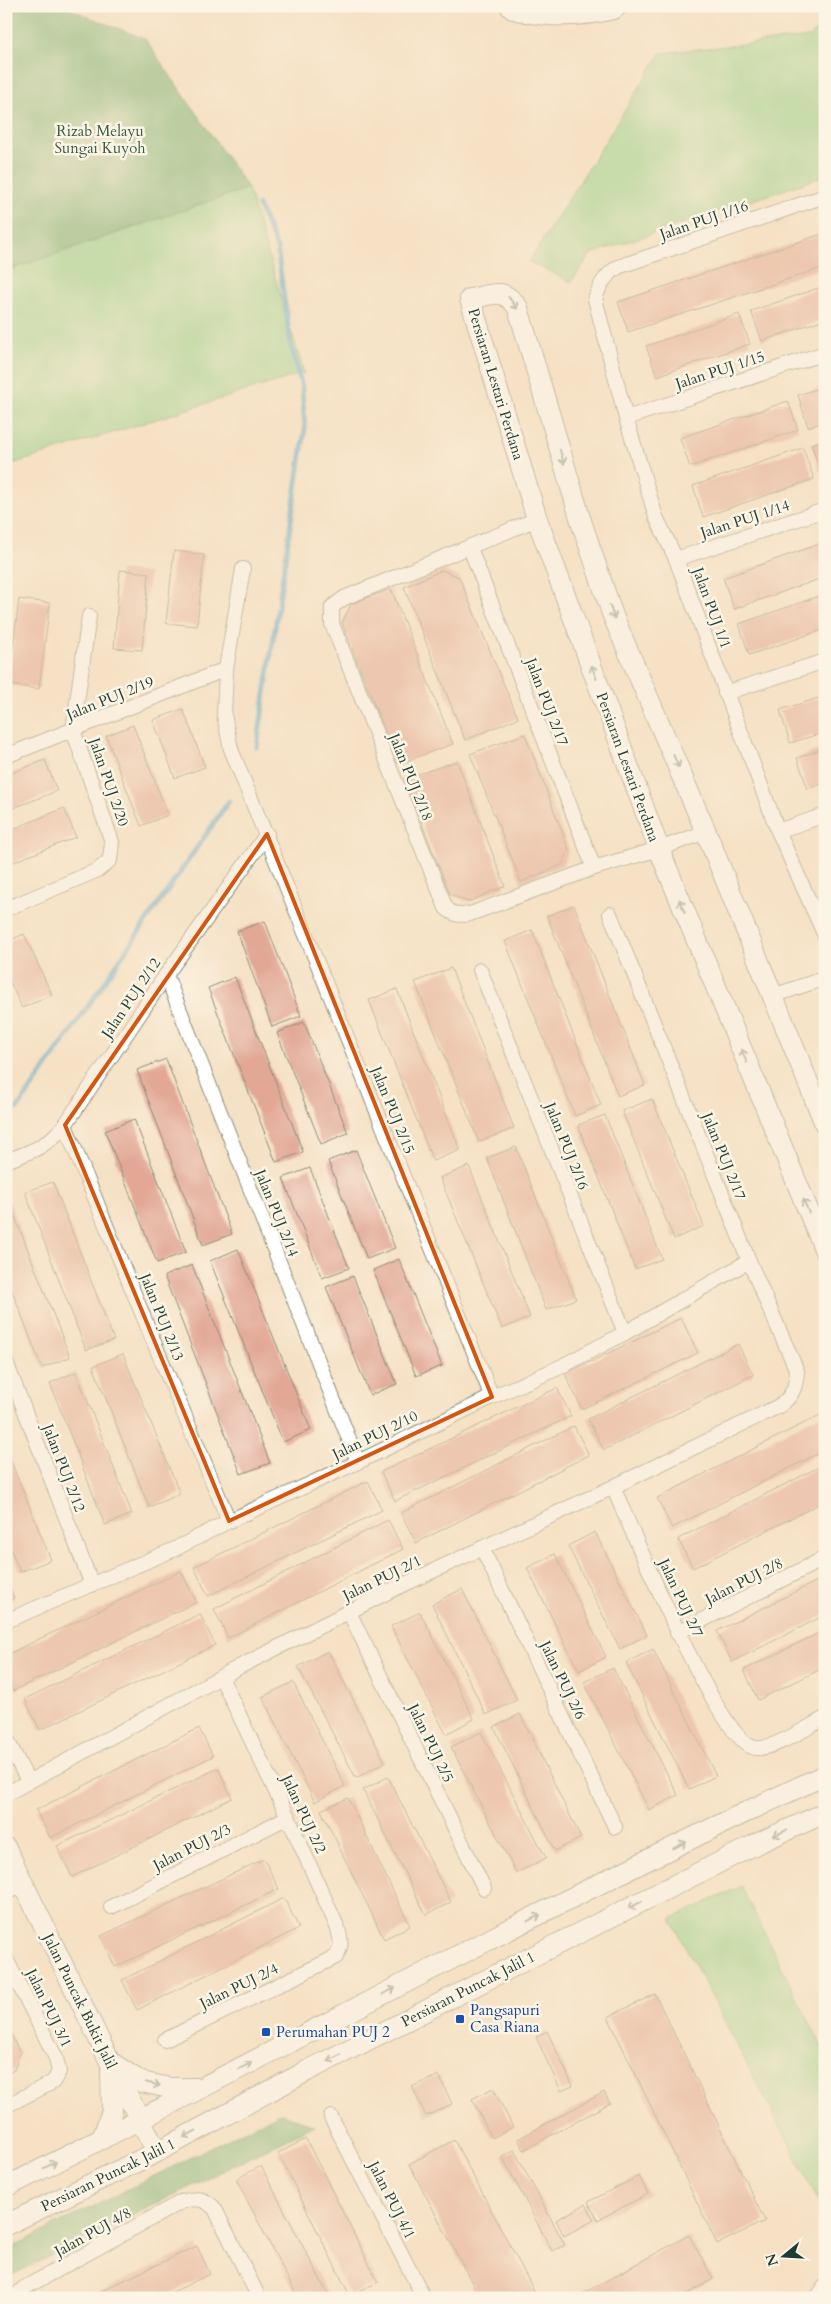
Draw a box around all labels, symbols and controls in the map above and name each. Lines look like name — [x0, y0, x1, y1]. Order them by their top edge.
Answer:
park label: Rizab Melayu Sungai Kuyoh — [54, 121, 146, 158]
street label: Jalan PUJ 1/16 — [655, 195, 751, 245]
one-way arrow — [508, 296, 518, 310]
street label: Persiaran Lestari Perdana — [463, 306, 529, 463]
street label: Jalan PUJ 1/15 — [671, 346, 767, 394]
one-way arrow — [558, 449, 568, 465]
street label: Jalan PUJ 1/14 — [696, 495, 792, 543]
street label: Jalan PUJ 1/1 — [687, 563, 736, 651]
one-way arrow — [608, 604, 617, 619]
street label: Jalan PUJ 2/17 — [520, 653, 573, 749]
one-way arrow — [589, 665, 598, 680]
street label: Jalan PUJ 2/19 — [61, 671, 157, 725]
street label: Persiaran Lestari Perdana — [592, 689, 665, 845]
street label: Jalan PUJ 2/18 — [384, 728, 438, 824]
street label: Jalan PUJ 2/20 — [84, 733, 134, 829]
one-way arrow — [671, 753, 681, 768]
one-way arrow — [677, 899, 687, 914]
street label: Jalan PUJ 2/12 — [96, 954, 165, 1044]
one-way arrow — [739, 1049, 748, 1064]
street label: Jalan PUJ 2/15 — [366, 1061, 420, 1157]
street label: Jalan PUJ 2/16 — [540, 1097, 594, 1193]
street label: Jalan PUJ 2/17 — [697, 1107, 751, 1203]
street label: Jalan PUJ 2/14 — [250, 1164, 304, 1260]
one-way arrow — [801, 1199, 810, 1214]
street label: Jalan PUJ 2/13 — [135, 1268, 189, 1364]
street label: Jalan PUJ 2/10 — [327, 1406, 421, 1465]
street label: Jalan PUJ 2/12 — [37, 1419, 90, 1515]
street label: Jalan PUJ 2/1 — [338, 1550, 425, 1606]
street label: Jalan PUJ 2/8 — [700, 1553, 786, 1610]
street label: Jalan PUJ 2/7 — [653, 1554, 708, 1641]
street label: Jalan PUJ 2/6 — [535, 1636, 591, 1723]
street label: Jalan PUJ 2/5 — [403, 1699, 459, 1786]
street label: Jalan PUJ 2/2 — [276, 1770, 331, 1857]
street label: Jalan PUJ 2/3 — [148, 1819, 234, 1876]
one-way arrow — [773, 1828, 788, 1838]
one-way arrow — [672, 1840, 687, 1850]
one-way arrow — [628, 1901, 643, 1910]
one-way arrow — [526, 1913, 541, 1922]
street label: Jalan Puncak Bukit Jalil — [38, 1928, 122, 2072]
street label: Persiaran Puncak Jalil 1 — [398, 1947, 538, 2031]
street label: Jalan PUJ 2/4 — [195, 1958, 282, 2014]
street label: Jalan PUJ 3/1 — [21, 1964, 77, 2051]
one-way arrow — [382, 1986, 397, 1996]
place label: Pangsapuri Casa Riana — [470, 2000, 540, 2037]
marker: Pangsapuri Casa Riana — [454, 2013, 466, 2025]
place label: Perumahan PUJ 2 — [276, 2022, 390, 2042]
marker: Perumahan PUJ 2 — [260, 2026, 272, 2038]
one-way arrow — [327, 2054, 342, 2063]
one-way arrow — [237, 2061, 252, 2070]
one-way arrow — [145, 2080, 161, 2090]
one-way arrow — [183, 2129, 198, 2139]
street label: Persiaran Puncak Jalil 1 — [37, 2134, 179, 2216]
street label: Jalan PUJ 4/1 — [363, 2156, 420, 2242]
one-way arrow — [42, 2160, 57, 2170]
street label: Jalan PUJ 4/8 — [49, 2203, 135, 2262]
north arrow — [758, 2232, 808, 2282]
text: N — [761, 2251, 783, 2269]

